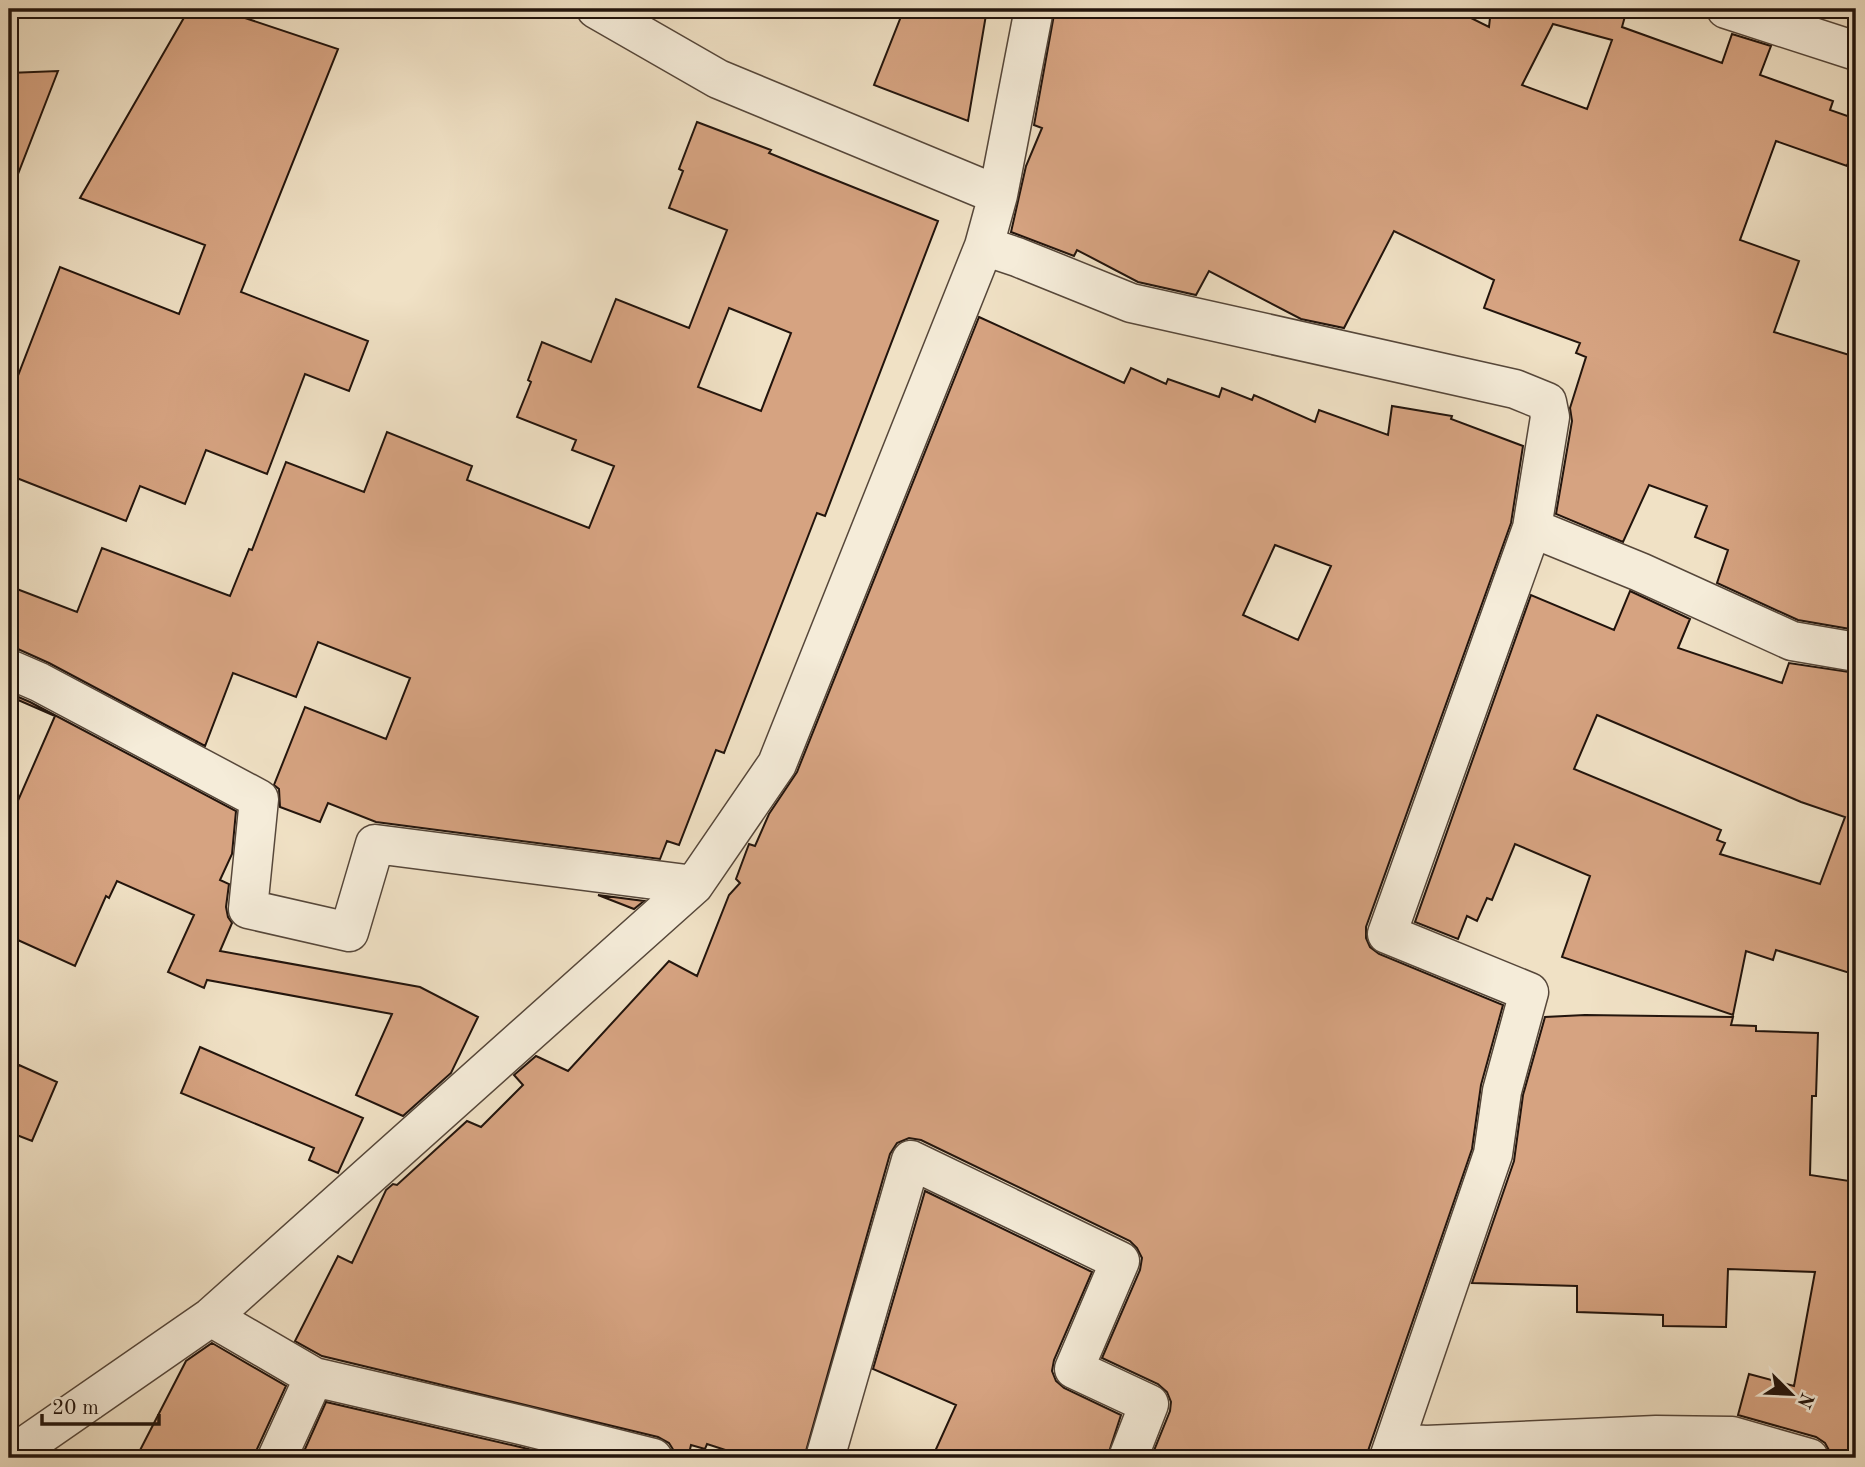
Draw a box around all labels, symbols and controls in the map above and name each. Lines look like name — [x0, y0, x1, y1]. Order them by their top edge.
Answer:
north arrow — [1756, 1358, 1826, 1428]
scale bar — [42, 1383, 159, 1427]
text: N — [1792, 1389, 1816, 1411]
text: 20 m — [52, 1398, 99, 1419]

